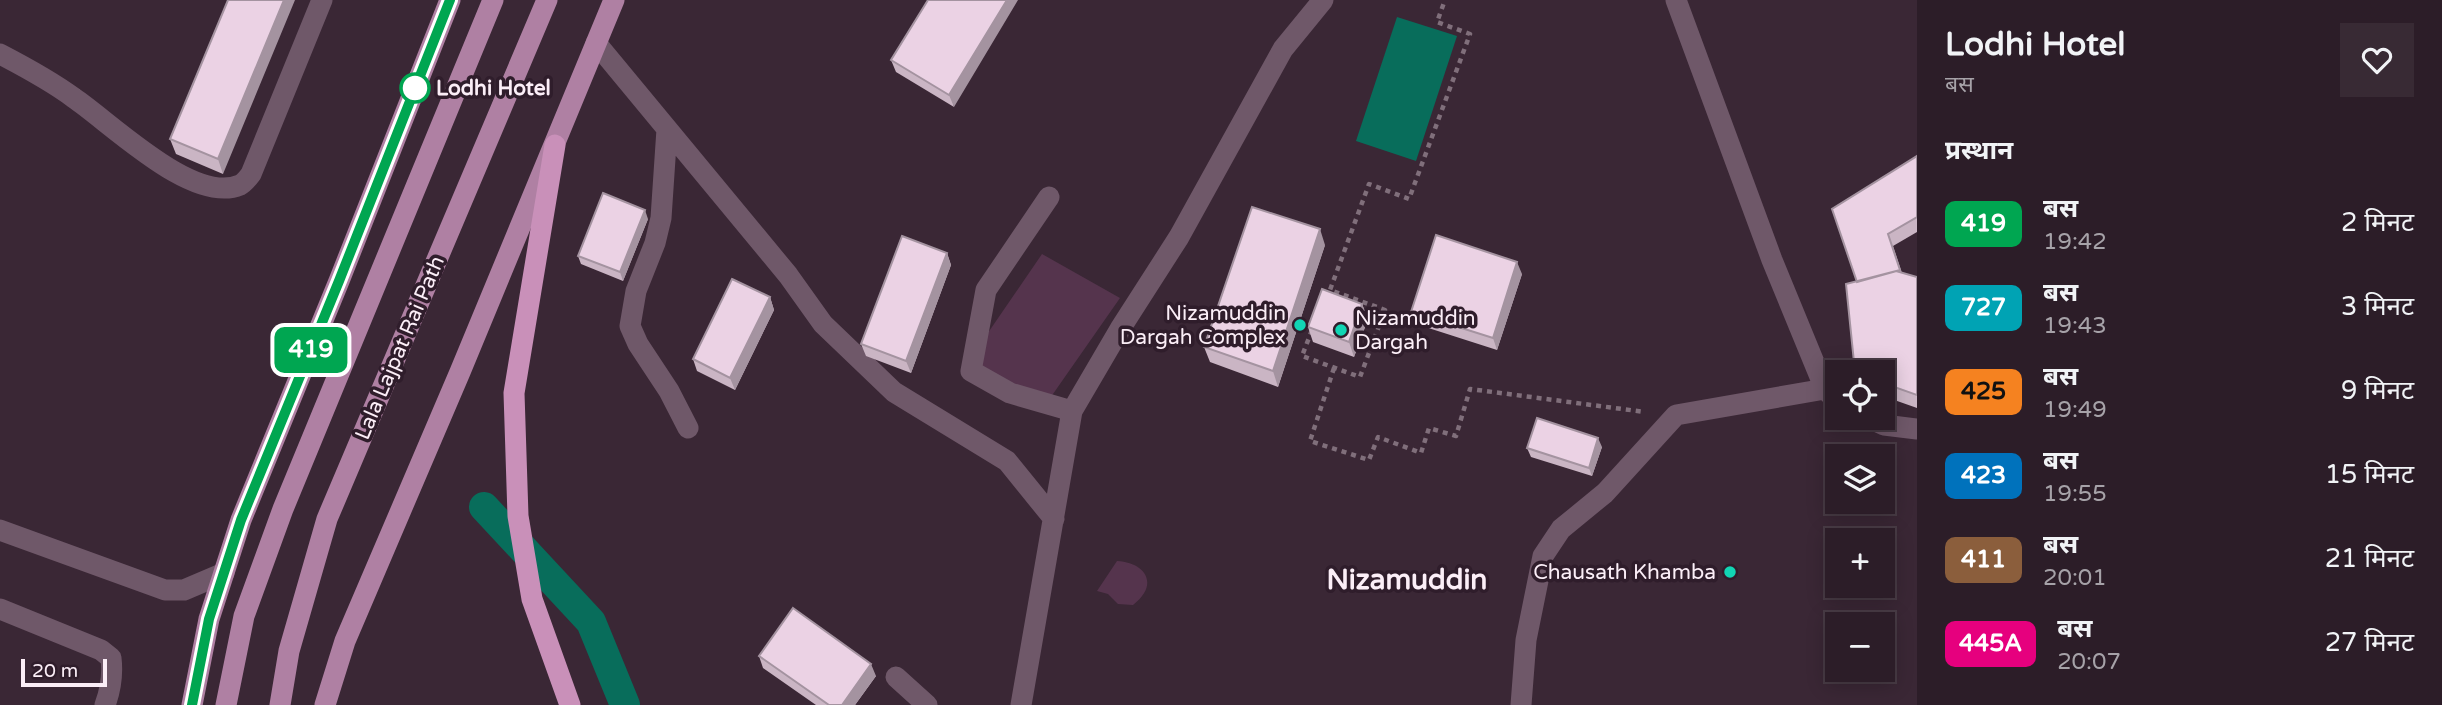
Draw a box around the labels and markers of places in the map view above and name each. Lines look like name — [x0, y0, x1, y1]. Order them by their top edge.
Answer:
marker: Lodhi Hotel — [400, 73, 430, 103]
place label: Lodhi Hotel — [436, 76, 551, 101]
place label: Nizamuddin Dargah Complex — [1120, 301, 1286, 350]
place label: Nizamuddin Dargah — [1355, 306, 1476, 355]
marker: Nizamuddin Dargah Complex — [1292, 317, 1308, 333]
marker: Nizamuddin Dargah — [1333, 322, 1349, 338]
place label: Chausath Khamba — [1533, 560, 1716, 585]
marker: Chausath Khamba — [1722, 564, 1738, 580]

